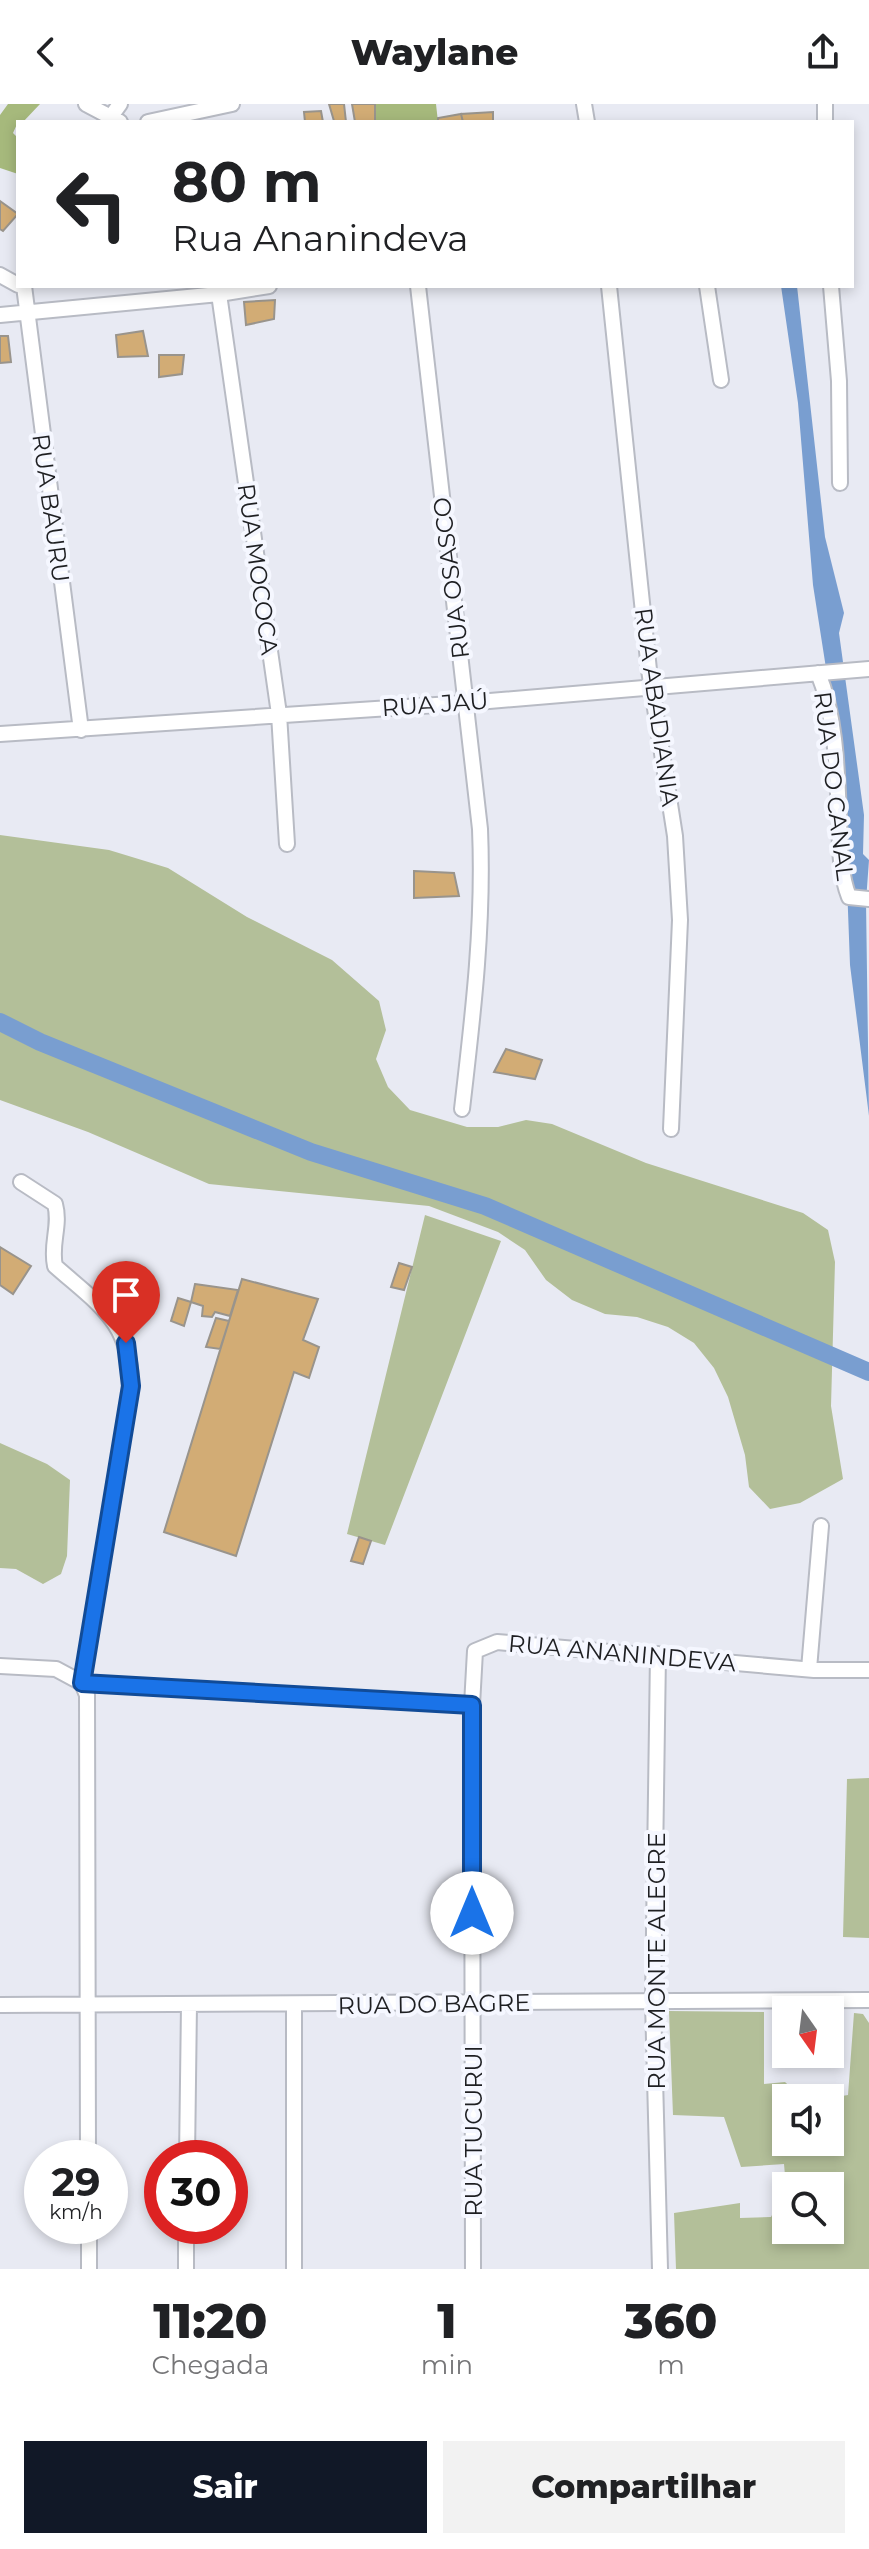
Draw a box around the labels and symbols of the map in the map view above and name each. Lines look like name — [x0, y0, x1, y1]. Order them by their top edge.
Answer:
street label: RUA BAURU — [26, 432, 76, 584]
street label: RUA MOCOCA — [232, 481, 284, 657]
street label: RUA OSASCO — [427, 496, 475, 660]
street label: RUA ABADIANIA — [629, 606, 685, 809]
street label: RUA JAÚ — [381, 686, 489, 722]
street label: RUA DO CANAL — [808, 690, 860, 882]
pin — [92, 1261, 160, 1343]
street label: RUA ANANINDEVA — [507, 1629, 738, 1677]
street label: RUA MONTE ALEGRE — [642, 1832, 671, 2090]
position arrow — [430, 1871, 514, 1955]
street label: RUA DO BAGRE — [337, 1988, 531, 2020]
north arrow — [772, 1996, 844, 2068]
street label: RUA TUCURUI — [459, 2045, 488, 2217]
speed limit sign: 30 — [144, 2140, 248, 2244]

